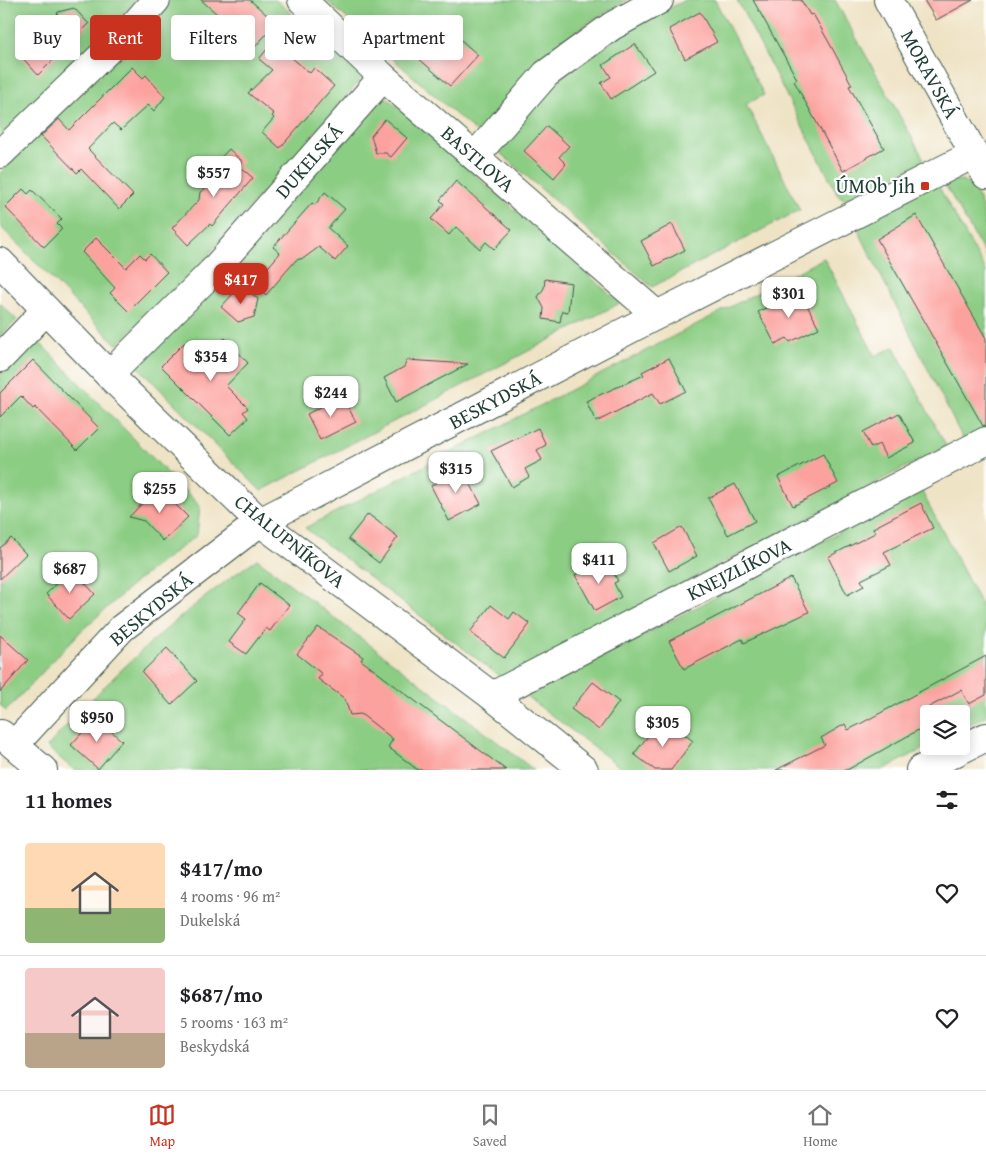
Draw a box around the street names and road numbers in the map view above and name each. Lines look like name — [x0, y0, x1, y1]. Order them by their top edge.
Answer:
street label: MORAVSKÁ — [894, 24, 967, 123]
street label: DUKELSKÁ — [268, 117, 349, 204]
street label: BASTLOVA — [435, 118, 521, 199]
street label: BESKYDSKÁ — [443, 363, 546, 436]
street label: CHALUPNÍKOVA — [229, 487, 352, 594]
street label: KNEJZLÍKOVA — [681, 530, 796, 607]
street label: BESKYDSKÁ — [103, 565, 199, 652]

